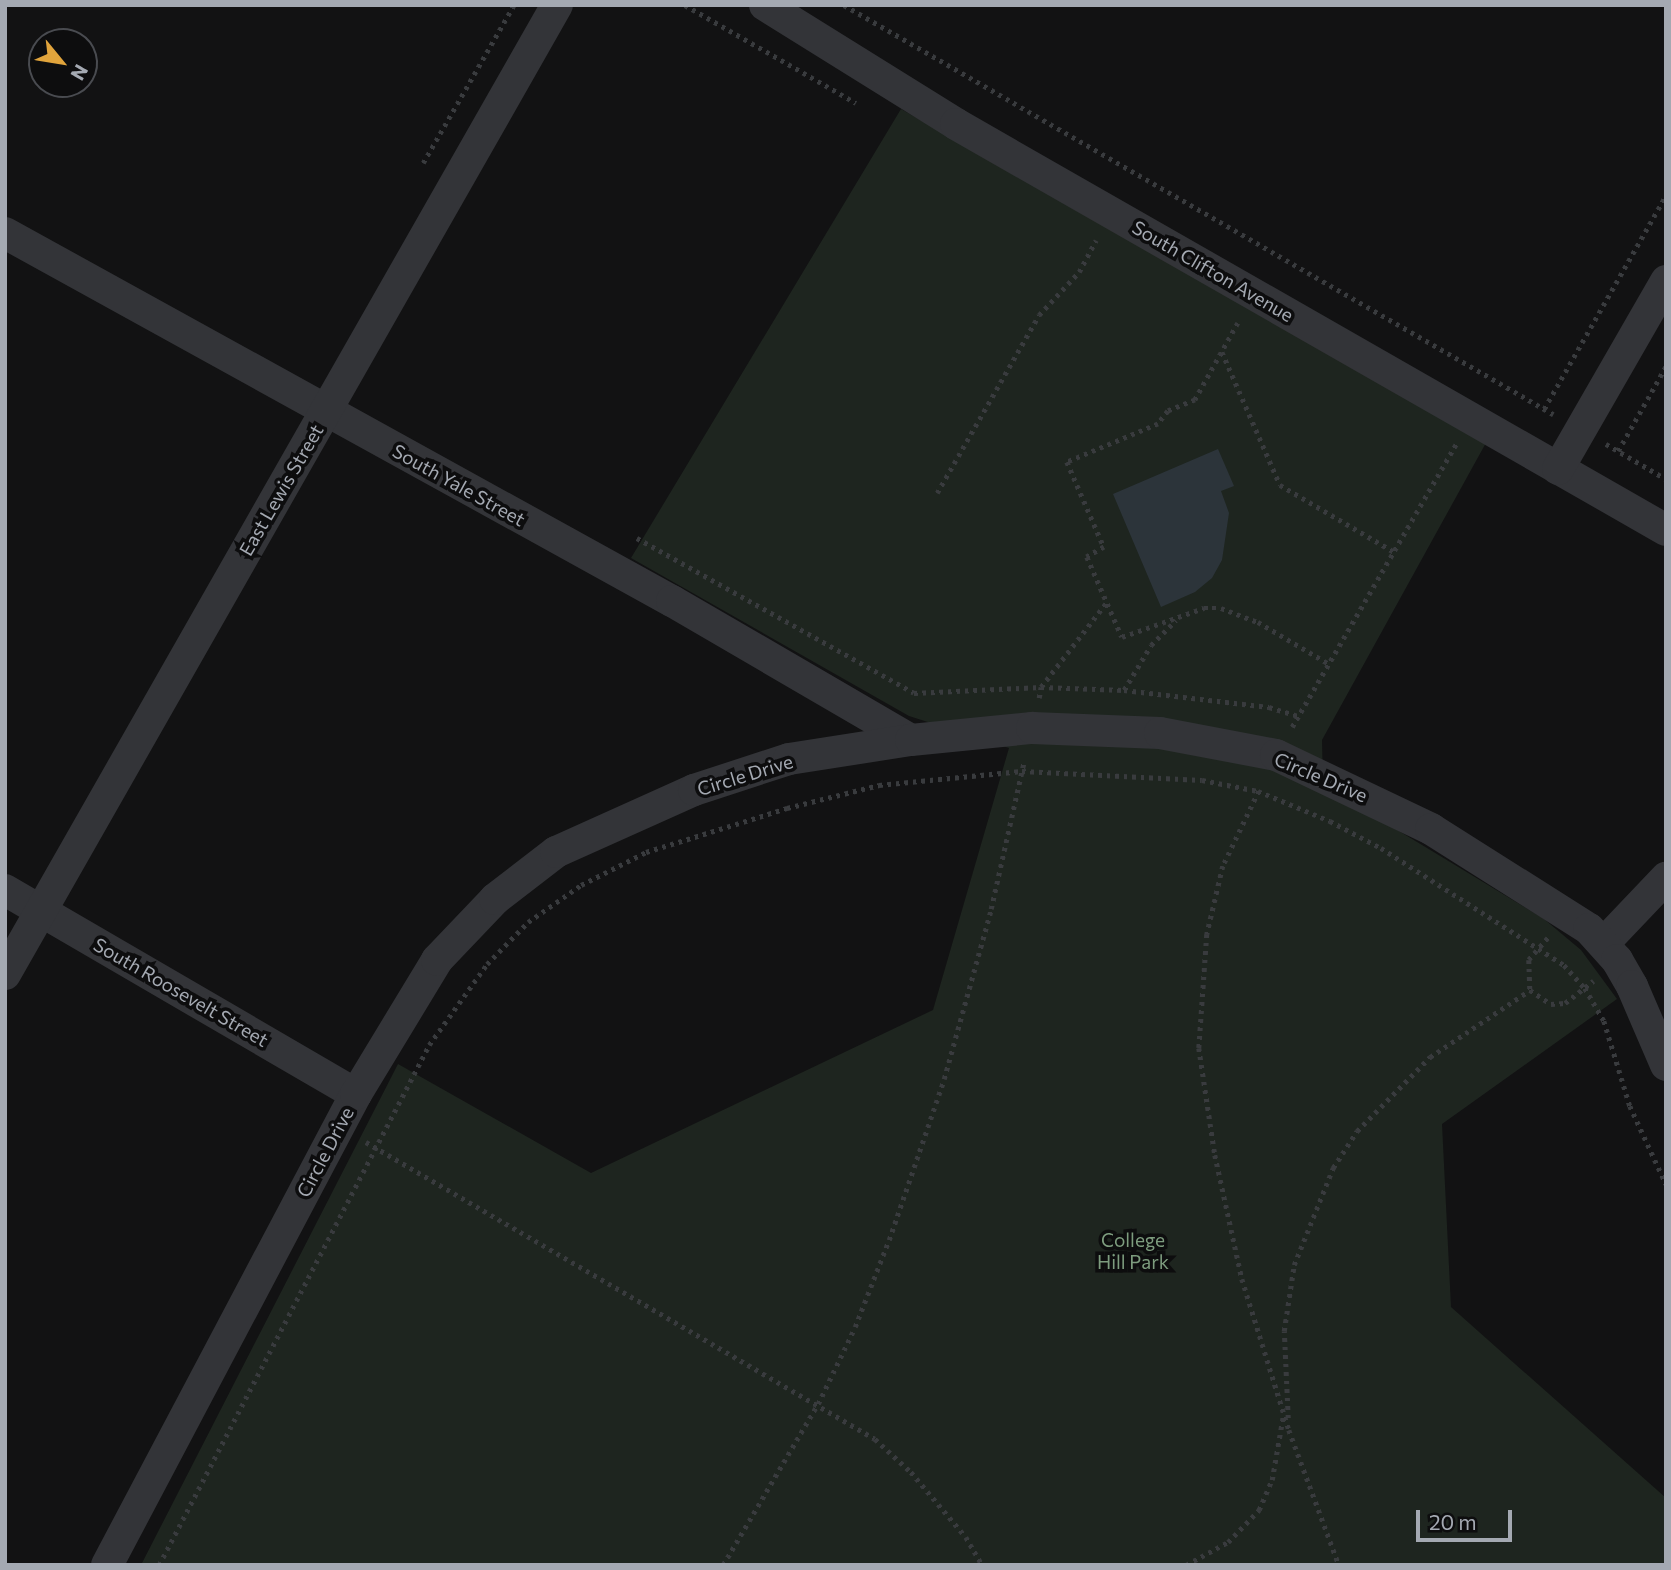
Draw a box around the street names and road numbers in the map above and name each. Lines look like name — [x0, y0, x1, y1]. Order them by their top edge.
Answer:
street label: South Clifton Avenue — [1128, 215, 1298, 327]
street label: East Lewis Street — [234, 420, 328, 560]
street label: South Yale Street — [389, 439, 529, 531]
street label: Circle Drive — [1271, 747, 1371, 807]
street label: Circle Drive — [694, 750, 796, 800]
street label: South Roosevelt Street — [90, 933, 272, 1051]
street label: Circle Drive — [292, 1103, 358, 1201]

